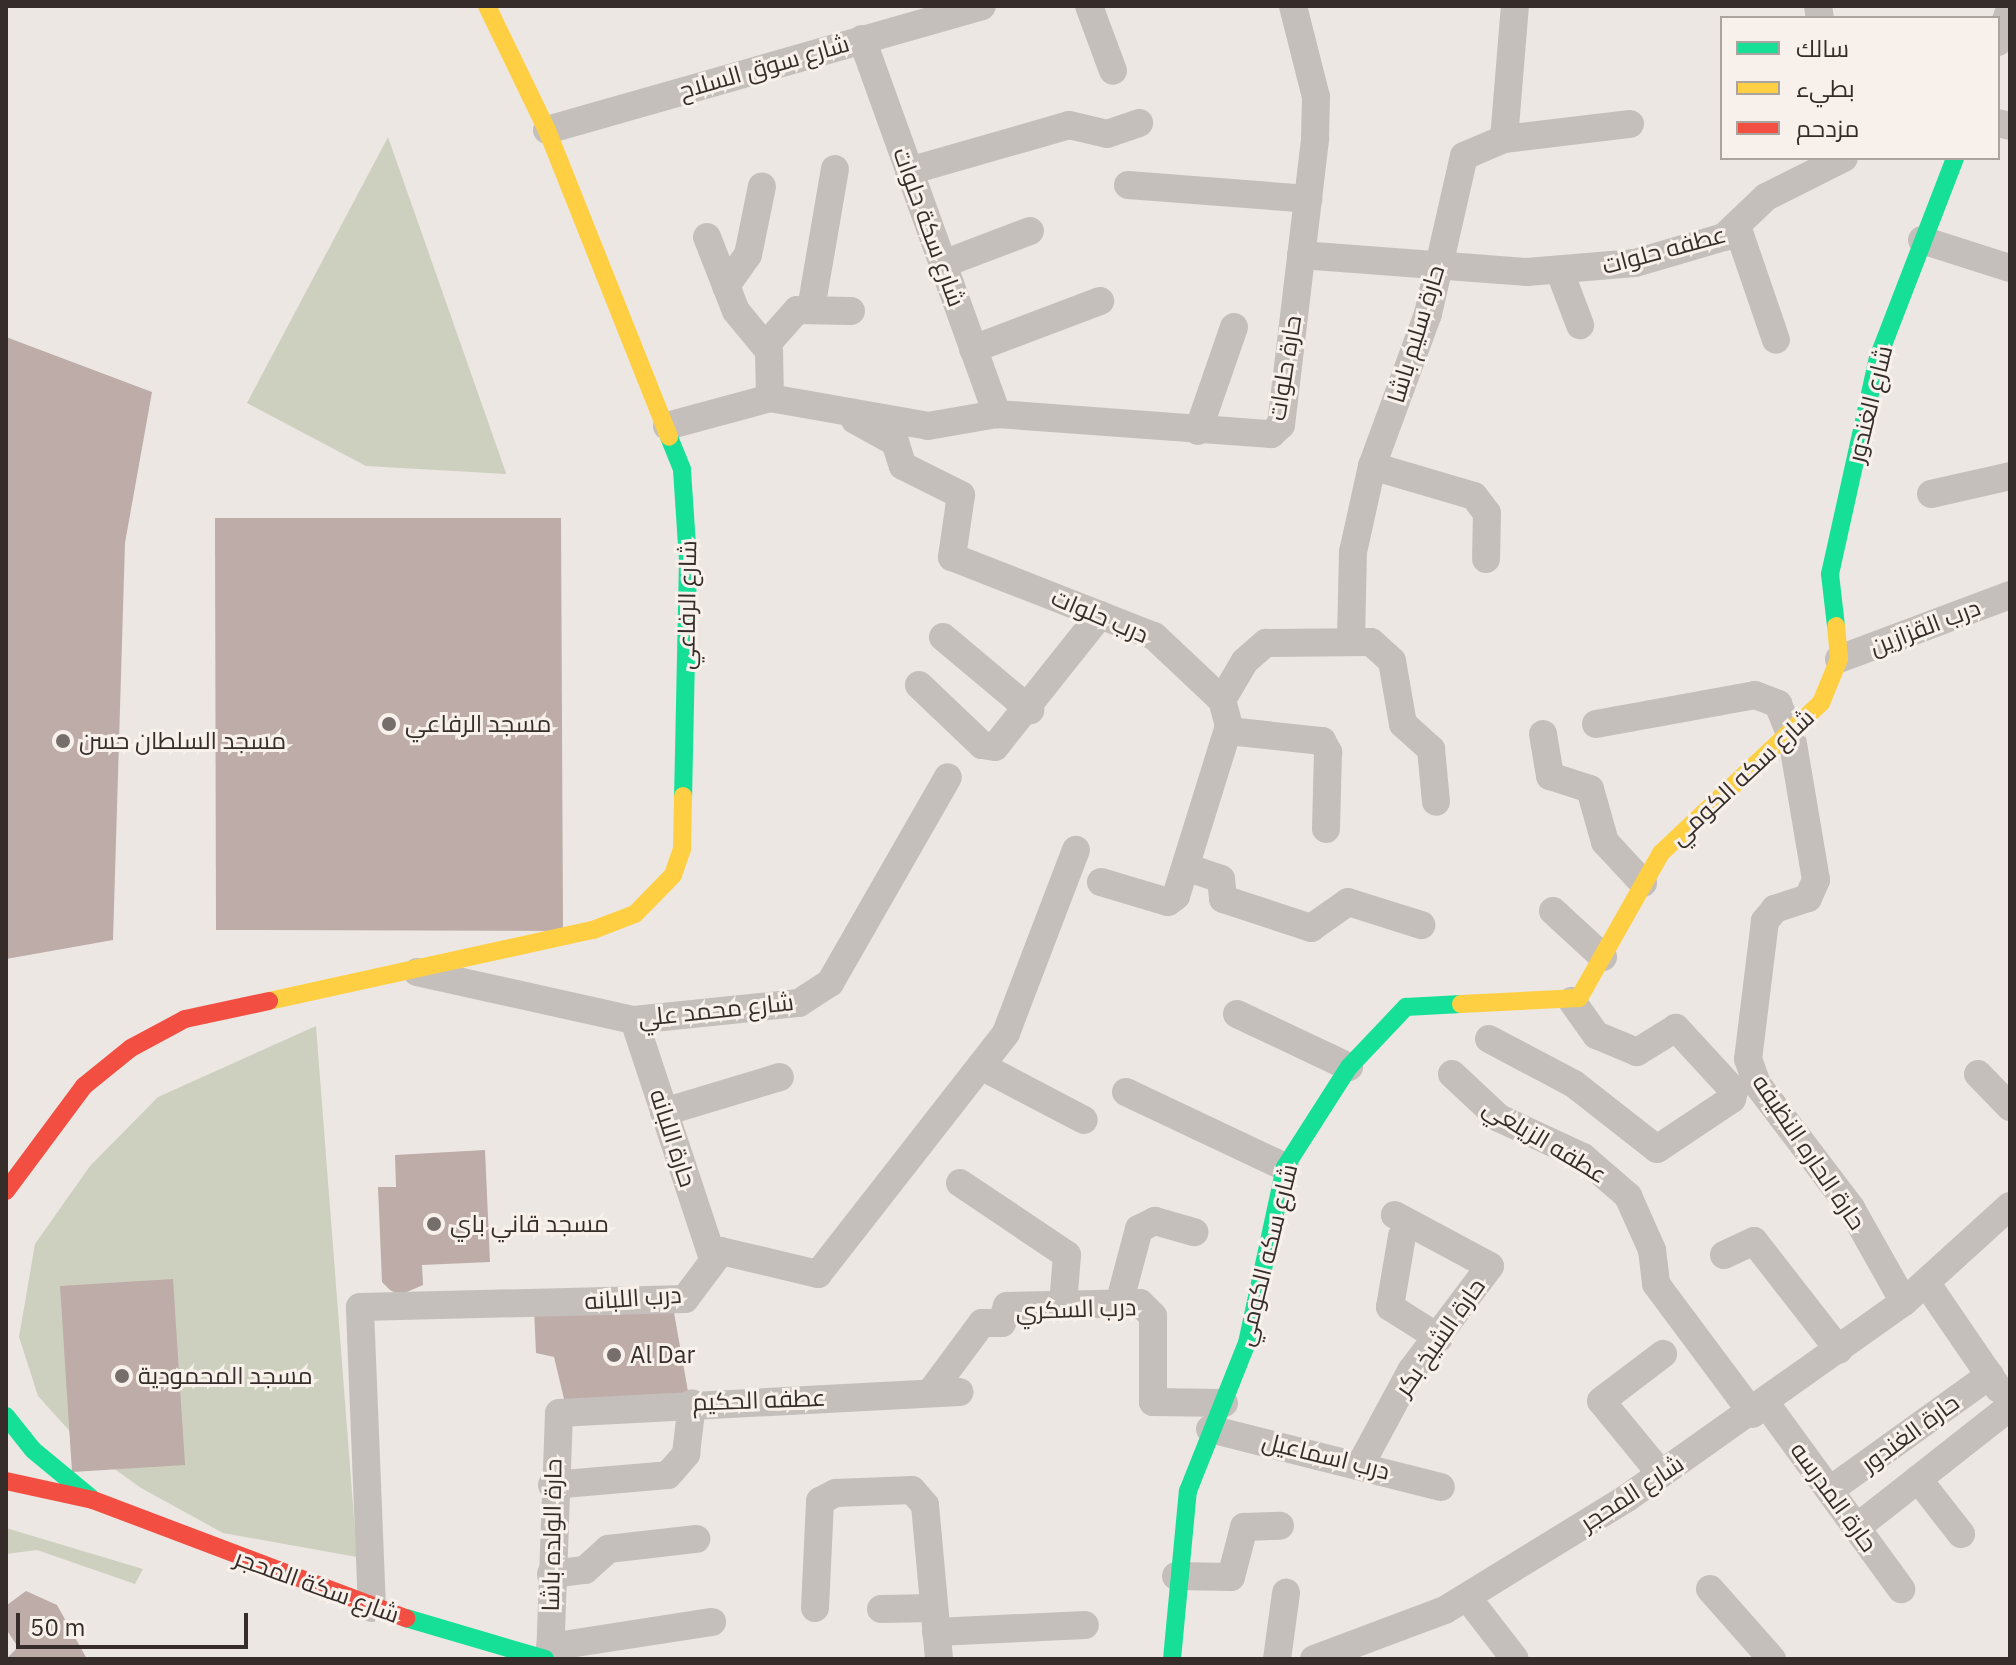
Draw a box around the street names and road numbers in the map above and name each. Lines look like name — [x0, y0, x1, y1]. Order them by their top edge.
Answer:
street label: شارع سوق السلاح — [675, 29, 853, 105]
street label: شارع سكة حلوات — [887, 143, 971, 311]
street label: عطفه حلوات — [1599, 220, 1729, 280]
street label: حارة سليم باشا — [1381, 262, 1451, 406]
street label: حارة حلوات — [1262, 313, 1308, 423]
street label: شارع الغندور — [1842, 342, 1898, 466]
street label: شارع الرفاعي — [671, 540, 703, 670]
street label: درب حلوات — [1047, 583, 1153, 649]
street label: درب القزازين — [1866, 593, 1984, 661]
street label: شارع سكه الكومي — [1664, 703, 1820, 851]
street label: شارع محمد علي — [637, 988, 795, 1032]
street label: حارة الحاره النظيفه — [1746, 1069, 1872, 1235]
street label: حارة اللبانه — [644, 1085, 702, 1191]
street label: عطفه الزيلعي — [1478, 1093, 1612, 1189]
street label: شارع سكه الكومي — [1230, 1161, 1304, 1349]
street label: حارة الشيخ بكر — [1389, 1273, 1491, 1401]
street label: درب اللبانه — [583, 1280, 683, 1316]
street label: درب السكري — [1015, 1293, 1137, 1325]
street label: عطفه الحكيم — [692, 1383, 826, 1417]
street label: حارة الغندور — [1855, 1388, 1965, 1478]
street label: درب اسماعيل — [1259, 1426, 1393, 1486]
street label: حارة المدرسه — [1785, 1437, 1883, 1557]
street label: شارع المحجر — [1575, 1449, 1689, 1537]
street label: حارة الولده باشا — [536, 1458, 568, 1612]
street label: شارع سكة المحجر — [231, 1543, 403, 1629]

